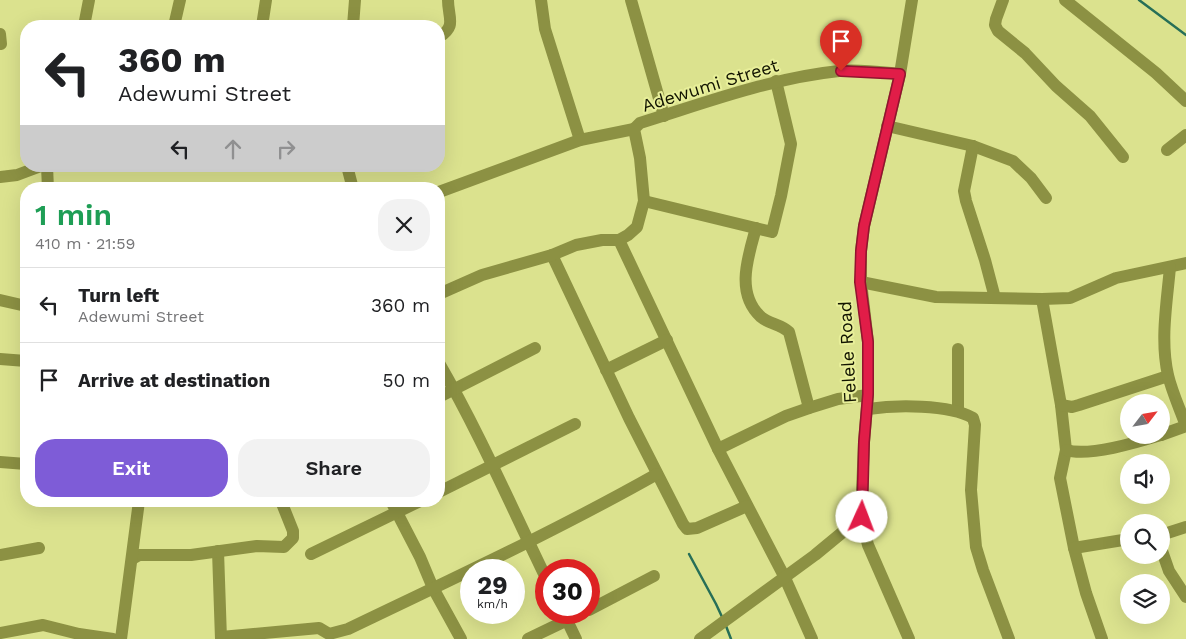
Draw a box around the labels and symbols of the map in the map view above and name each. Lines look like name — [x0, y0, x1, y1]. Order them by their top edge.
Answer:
pin — [820, 20, 862, 71]
street label: Adewumi Street — [639, 54, 781, 116]
street label: Felele Road — [834, 300, 860, 404]
north arrow — [1120, 394, 1170, 444]
position arrow — [835, 490, 887, 542]
speed limit sign: 30 — [535, 559, 600, 624]

